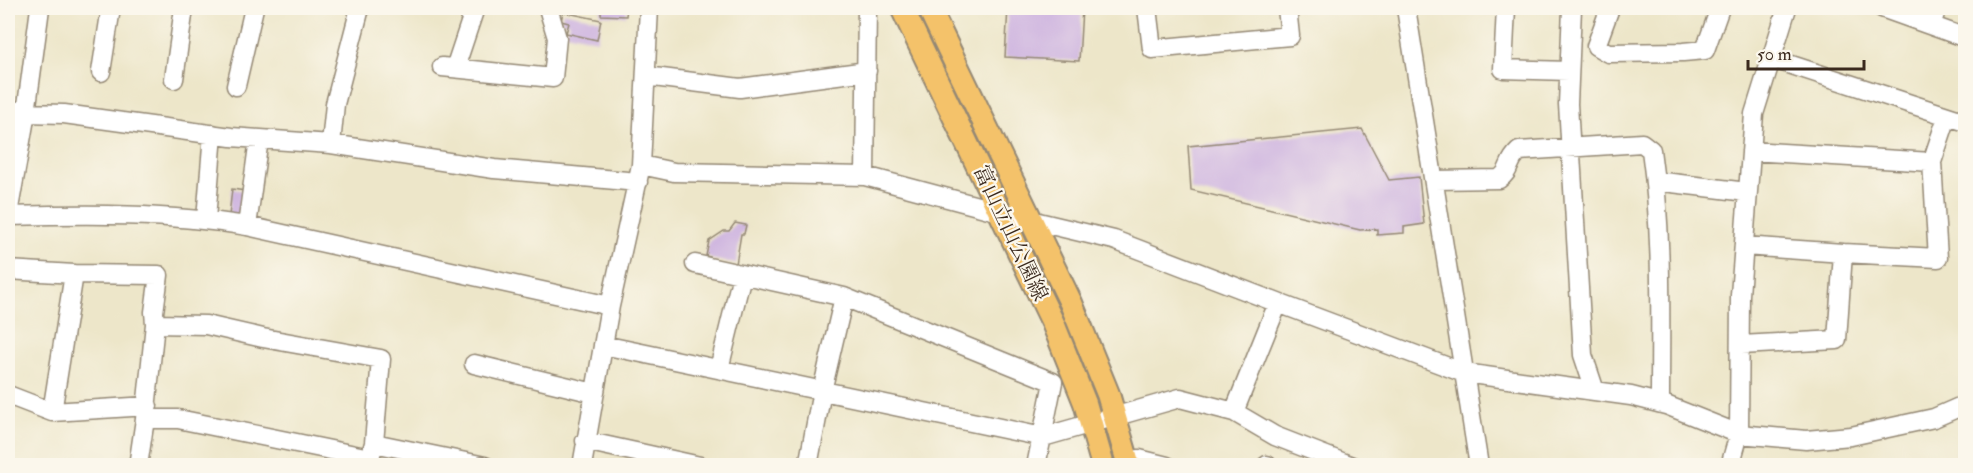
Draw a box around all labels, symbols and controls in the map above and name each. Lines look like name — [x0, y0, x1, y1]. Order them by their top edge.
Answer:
scale bar — [1748, 33, 1864, 71]
text: 50 m — [1757, 43, 1792, 66]
street label: 富山立山公園線 — [967, 161, 1054, 306]

